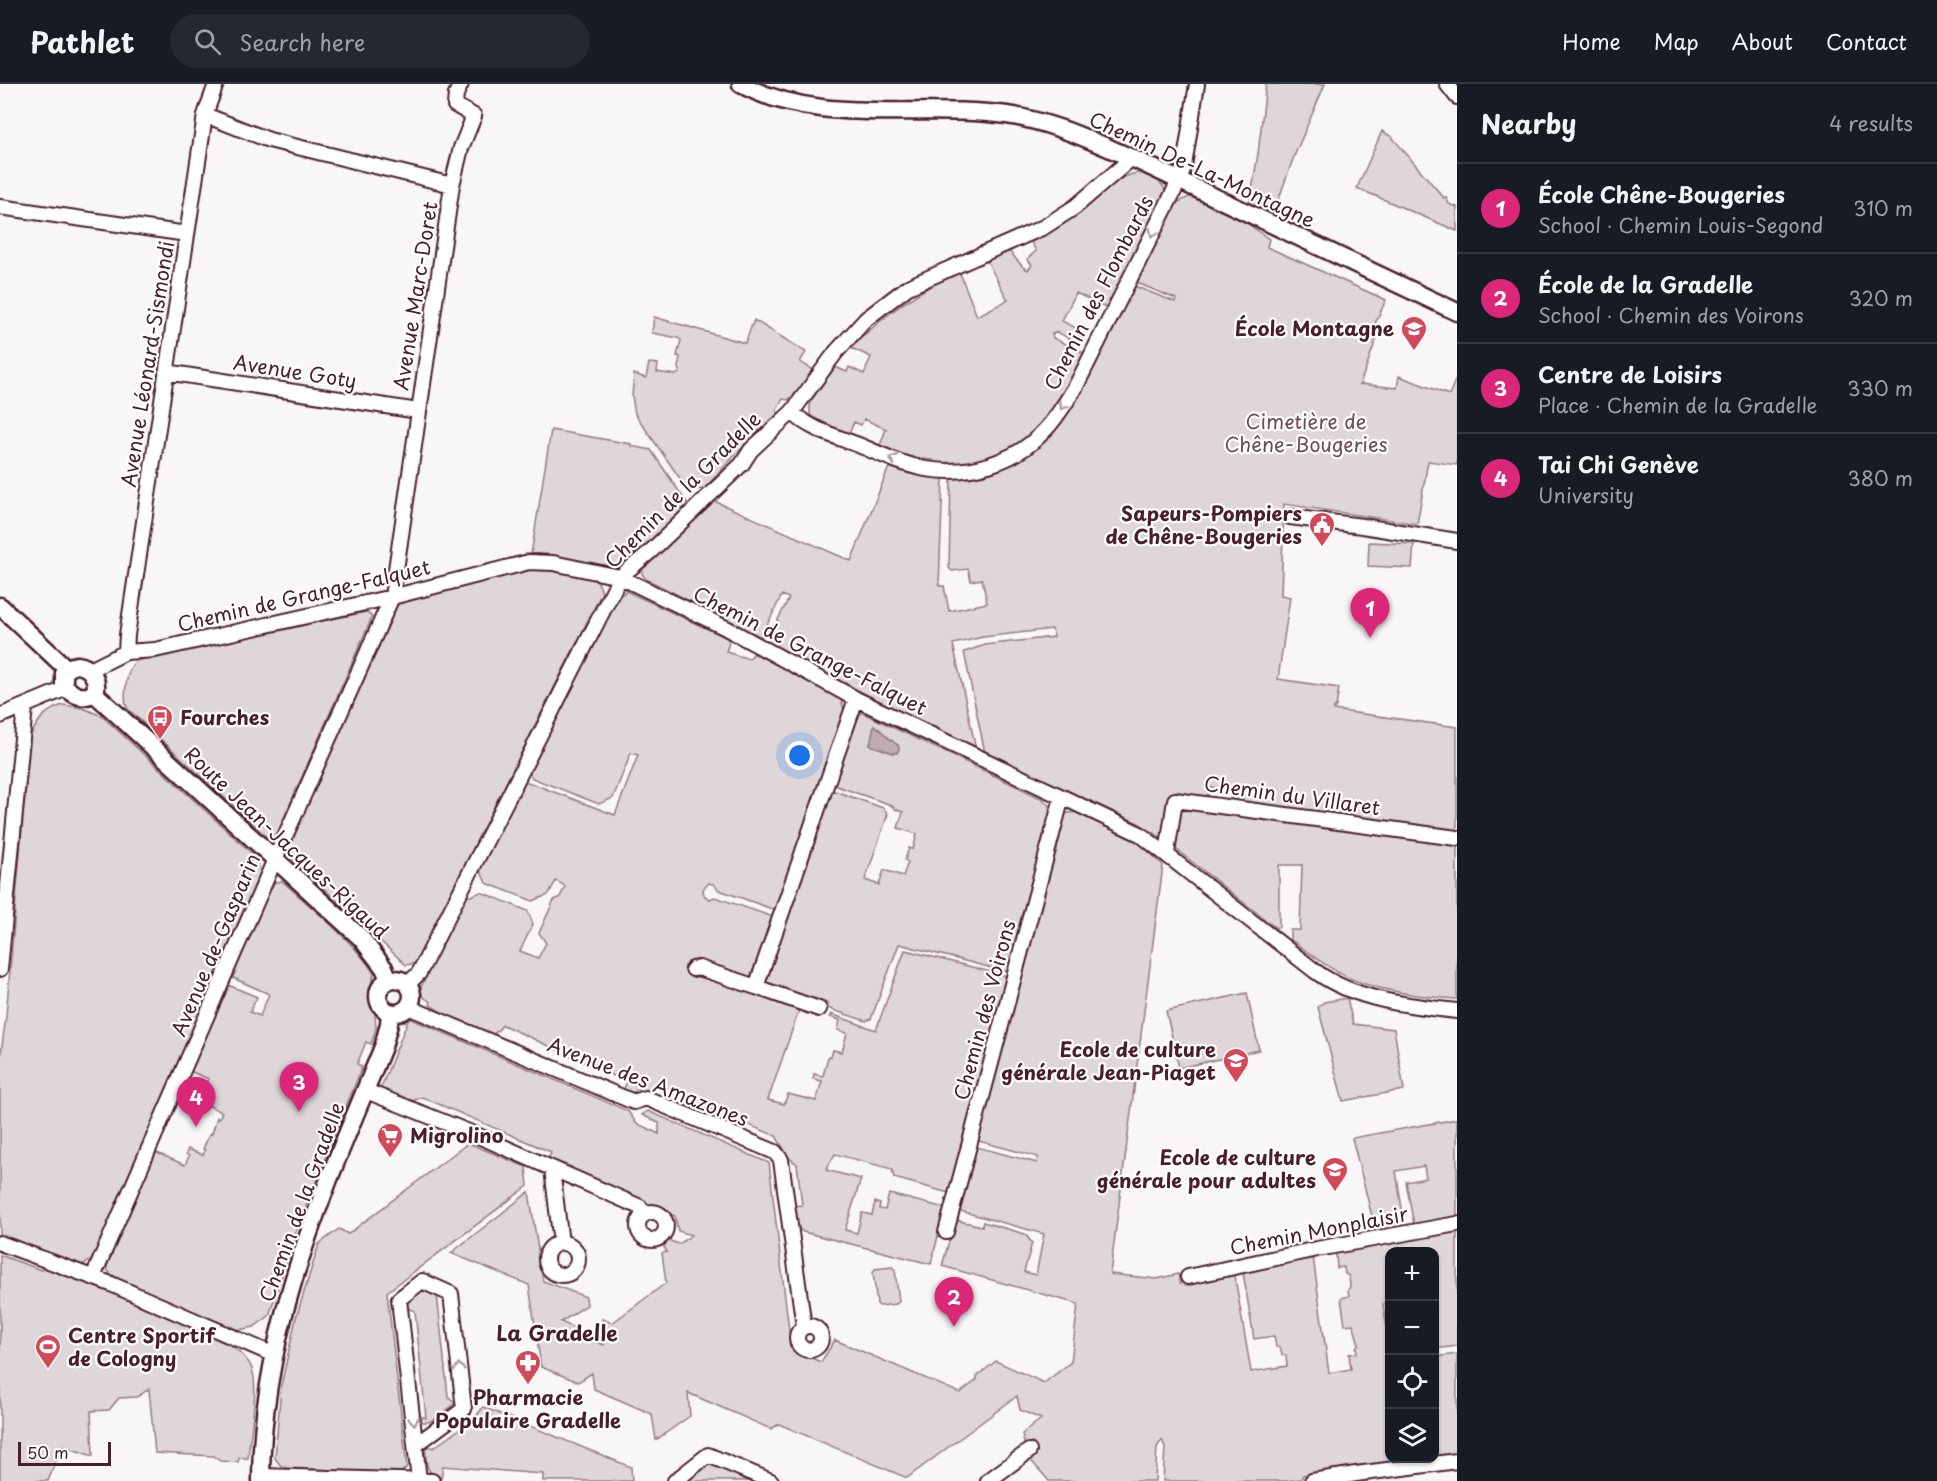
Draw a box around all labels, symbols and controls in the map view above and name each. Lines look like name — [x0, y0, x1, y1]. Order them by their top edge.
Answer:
search box — [170, 14, 590, 68]
text: Pathlet — [30, 20, 134, 63]
icon: search — [191, 25, 224, 58]
text: Search here — [239, 25, 365, 58]
text: Home — [1562, 25, 1621, 57]
text: Map — [1654, 25, 1699, 57]
text: About — [1732, 25, 1793, 57]
text: Contact — [1826, 25, 1907, 57]
street label: Chemin De-La-Montagne — [1085, 103, 1320, 235]
text: Nearby — [1481, 104, 1576, 143]
text: 4 results — [1829, 108, 1913, 138]
text: École Chêne-Bougeries — [1538, 177, 1785, 210]
street label: Chemin des Flombards — [1036, 190, 1160, 395]
text: 1 — [1496, 193, 1505, 223]
text: 310 m — [1853, 193, 1913, 223]
street label: Avenue Marc-Doret — [385, 199, 445, 392]
text: School · Chemin Louis-Segond — [1538, 210, 1823, 240]
one-way arrow — [1148, 227, 1160, 238]
street label: Avenue Léonard-Sismondi — [113, 239, 181, 489]
text: École de la Gradelle — [1538, 267, 1753, 300]
text: 2 — [1493, 283, 1508, 313]
text: 320 m — [1849, 283, 1913, 313]
text: School · Chemin des Voirons — [1538, 300, 1804, 330]
place label: École Montagne — [1235, 313, 1394, 343]
school or university icon: École Montagne — [1399, 314, 1429, 352]
street label: Avenue Goty — [232, 346, 359, 396]
text: Centre de Loisirs — [1538, 357, 1722, 390]
text: 3 — [1494, 373, 1507, 403]
text: 330 m — [1847, 373, 1913, 403]
text: Place · Chemin de la Gradelle — [1538, 390, 1818, 420]
one-way arrow — [1059, 400, 1071, 410]
street label: Chemin de la Gradelle — [597, 404, 767, 574]
park label: Cimetière de Chêne-Bougeries — [1224, 406, 1388, 459]
text: Tai Chi Genève — [1538, 447, 1699, 480]
one-way arrow — [888, 453, 899, 466]
text: 4 — [1494, 463, 1507, 493]
text: 380 m — [1847, 463, 1913, 493]
text: University — [1538, 480, 1634, 510]
place label: Sapeurs-Pompiers de Chêne-Bougeries — [1105, 498, 1302, 551]
public building icon: Sapeurs-Pompiers de Chêne-Bougeries — [1307, 510, 1337, 548]
street label: Chemin de Grange-Falquet — [174, 551, 433, 639]
street label: Chemin de Grange-Falquet — [688, 578, 932, 722]
pin: 1 — [1350, 588, 1390, 638]
place label: Fourches — [180, 702, 270, 732]
bus stop icon: Fourches — [145, 703, 175, 741]
street label: Route Jean-Jacques-Rigaud — [178, 739, 396, 945]
your location — [785, 741, 814, 770]
street label: Chemin du Villaret — [1202, 768, 1382, 822]
street label: Avenue de-Gasparin — [163, 849, 267, 1041]
street label: Chemin des Voirons — [946, 916, 1023, 1103]
street label: Avenue des Amazones — [543, 1029, 753, 1133]
place label: Ecole de culture générale Jean-Piaget — [1001, 1034, 1216, 1087]
school or university icon: Ecole de culture générale Jean-Piaget — [1221, 1046, 1251, 1084]
pin: 3 — [280, 1062, 318, 1112]
pin: 4 — [176, 1078, 216, 1127]
street label: Chemin de la Gradelle — [251, 1097, 351, 1306]
place label: Migrolino — [410, 1120, 504, 1150]
supermarket icon: Migrolino — [375, 1121, 405, 1159]
place label: Ecole de culture générale pour adultes — [1097, 1142, 1316, 1195]
school or university icon: Ecole de culture générale pour adultes — [1320, 1155, 1350, 1193]
street label: Chemin Monplaisir — [1227, 1198, 1411, 1262]
map controls — [1385, 1247, 1439, 1463]
button: + — [1385, 1247, 1439, 1301]
pin: 2 — [934, 1278, 974, 1327]
button: − — [1385, 1301, 1439, 1355]
district label: La Gradelle — [496, 1316, 618, 1348]
place label: Centre Sportif de Cologny — [68, 1320, 216, 1373]
sports icon: Centre Sportif de Cologny — [33, 1332, 63, 1370]
pharmacy icon: Pharmacie Populaire Gradelle — [513, 1348, 543, 1386]
button: locate — [1385, 1355, 1439, 1409]
one-way arrow — [453, 1363, 466, 1372]
place label: Pharmacie Populaire Gradelle — [435, 1382, 621, 1435]
button: layers — [1385, 1409, 1439, 1463]
one-way arrow — [407, 1417, 420, 1426]
scale bar — [18, 1439, 111, 1466]
text: 50 m — [27, 1440, 68, 1464]

